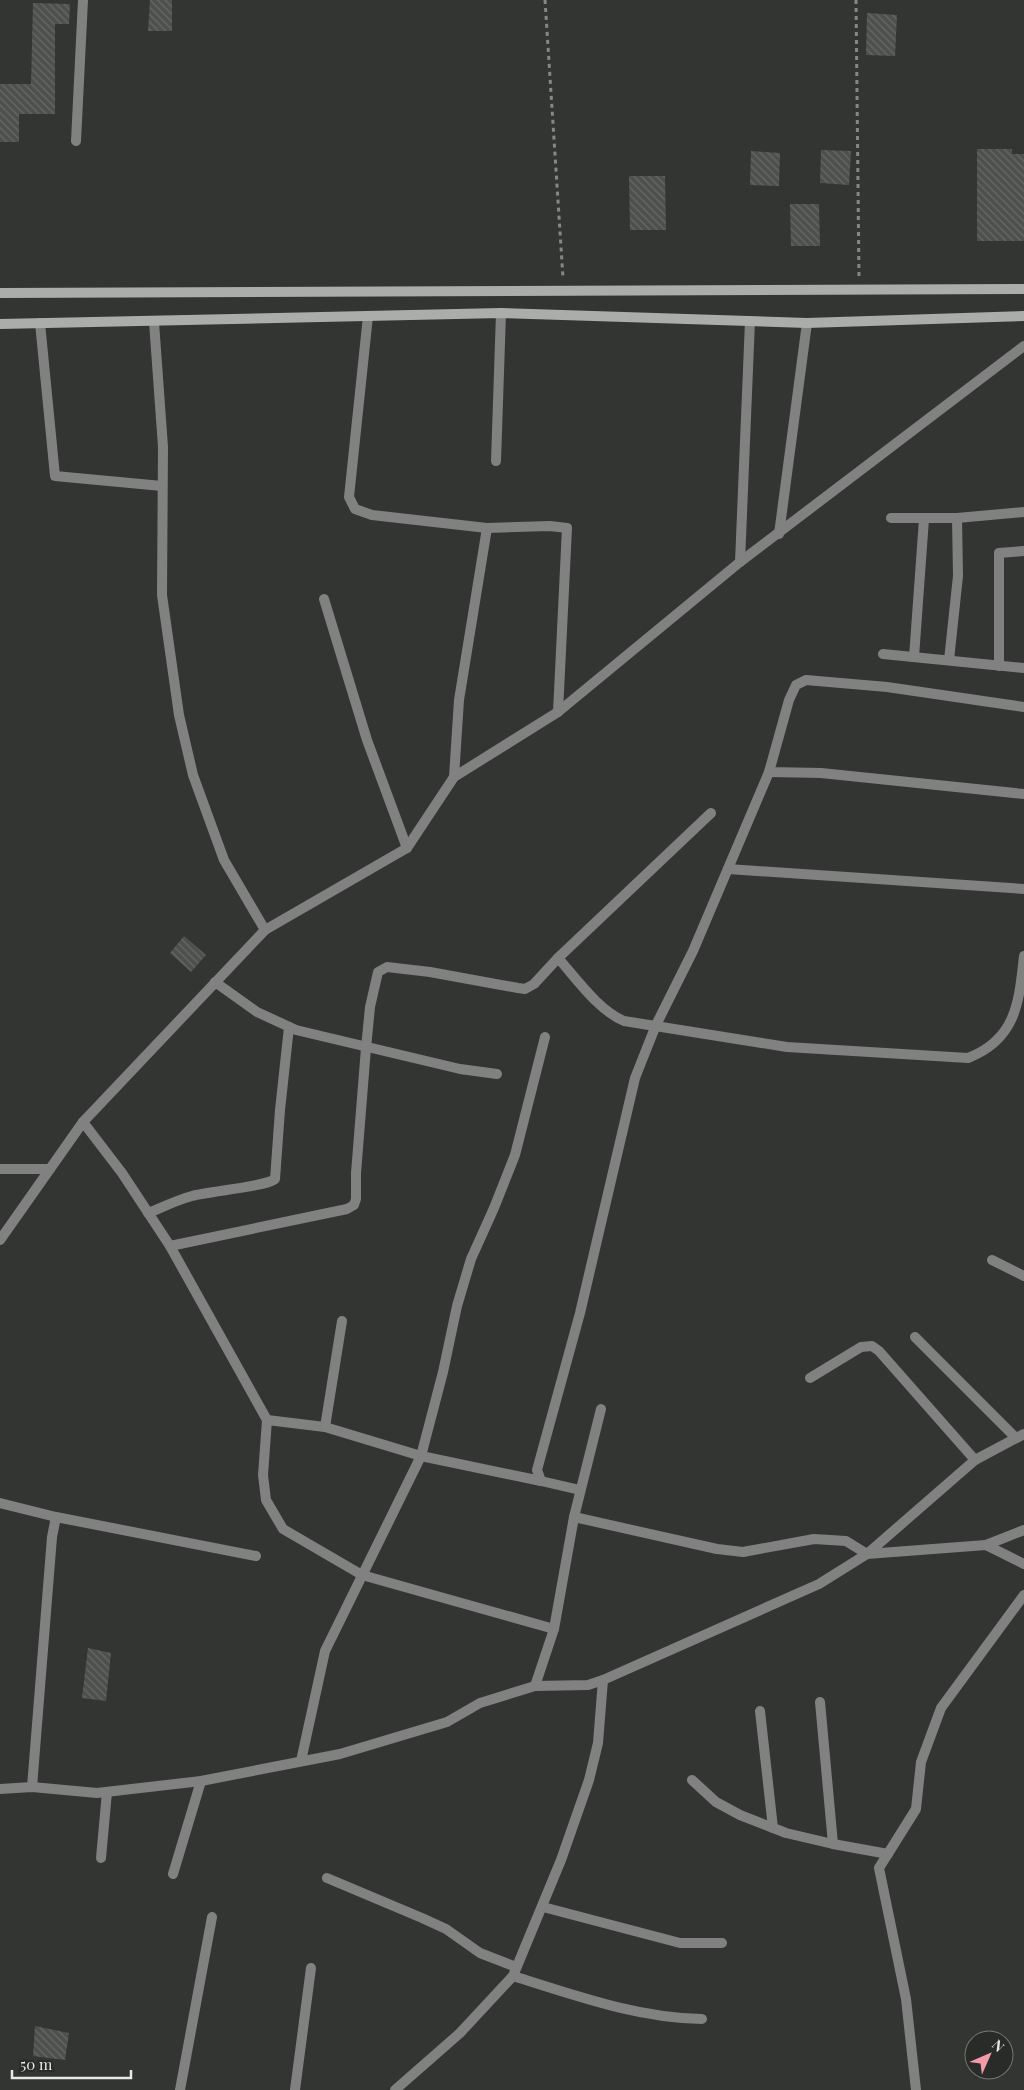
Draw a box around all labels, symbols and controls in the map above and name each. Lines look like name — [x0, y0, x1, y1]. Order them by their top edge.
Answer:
north arrow — [964, 2030, 1014, 2080]
text: N — [988, 2035, 1009, 2056]
scale bar — [12, 2048, 131, 2080]
text: 50 m — [20, 2054, 53, 2074]

